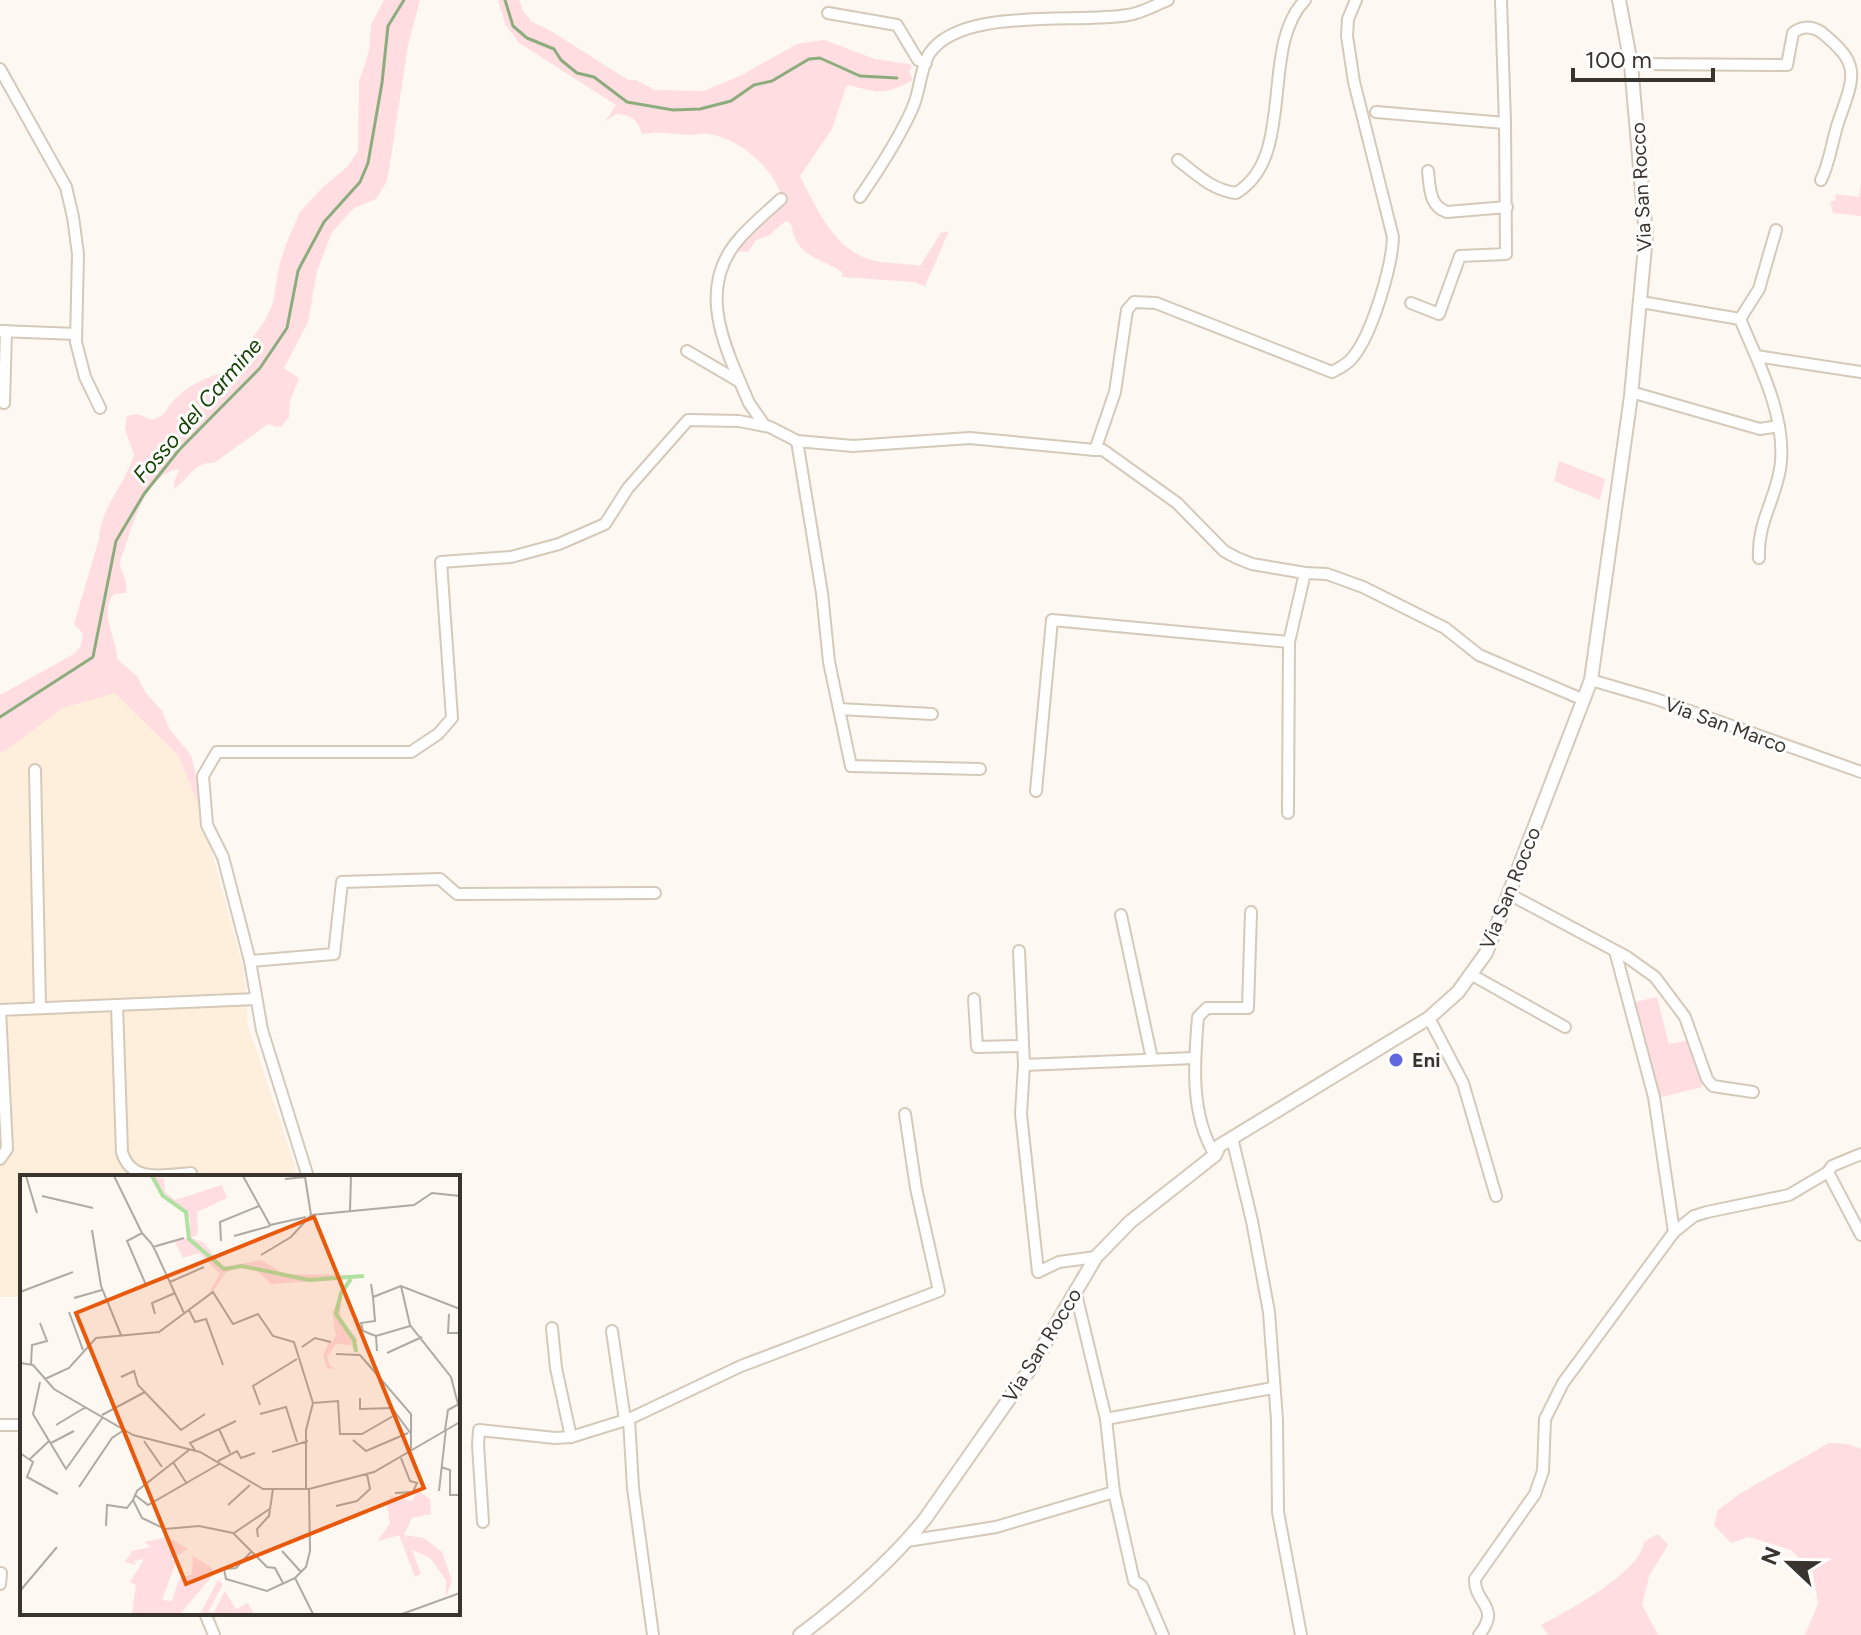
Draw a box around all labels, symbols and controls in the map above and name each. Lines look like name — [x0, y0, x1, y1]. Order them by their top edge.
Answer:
scale bar — [1573, 32, 1713, 82]
text: 100 m — [1585, 45, 1652, 74]
street label: Via San Rocco — [1626, 122, 1656, 252]
water label: Fosso del Carmine — [127, 332, 268, 488]
street label: Via San Marco — [1662, 692, 1790, 758]
street label: Via San Rocco — [1475, 823, 1545, 953]
place label: Eni — [1412, 1048, 1440, 1072]
marker: Eni — [1387, 1051, 1405, 1069]
inset map — [20, 1175, 460, 1615]
street label: Via San Rocco — [997, 1284, 1087, 1406]
north arrow — [1749, 1523, 1829, 1603]
text: N — [1755, 1543, 1787, 1569]

